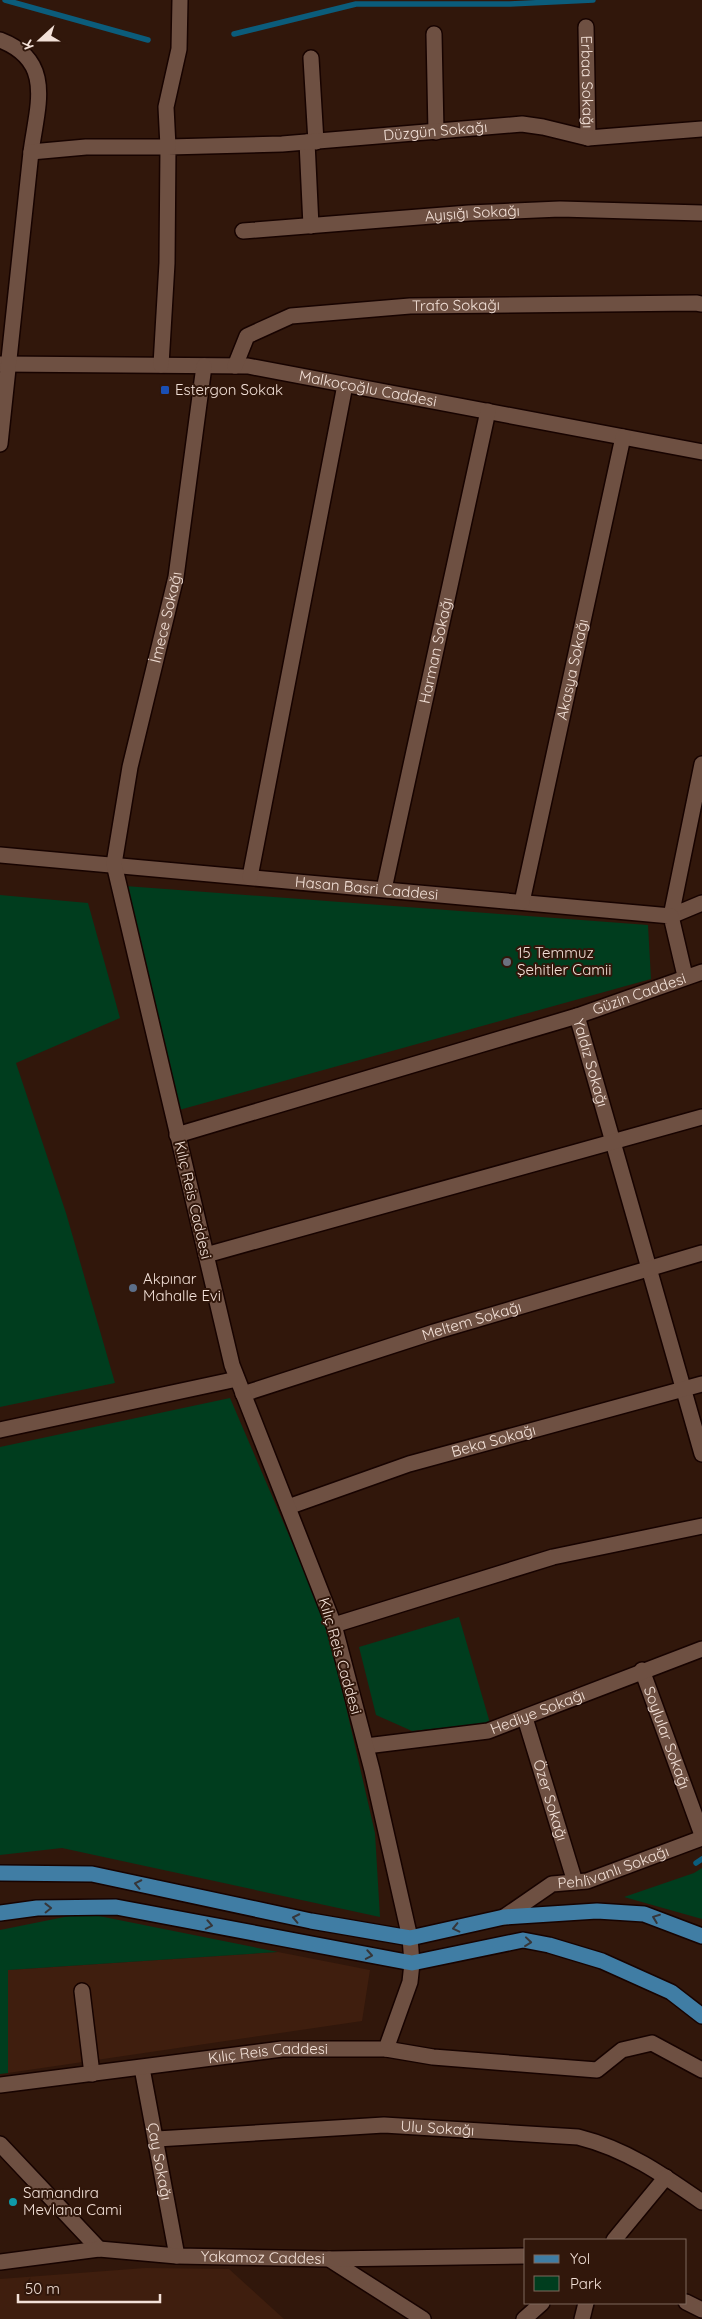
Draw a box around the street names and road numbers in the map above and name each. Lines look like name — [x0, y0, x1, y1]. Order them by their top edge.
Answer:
street label: Erbaa Sokağı — [577, 35, 598, 129]
street label: Düzgün Sokağı — [382, 117, 488, 145]
street label: Ayışığı Sokağı — [424, 201, 520, 225]
street label: Trafo Sokağı — [412, 295, 500, 315]
street label: Malkoçoğlu Caddesi — [298, 366, 438, 411]
street label: İmece Sokağı — [145, 571, 186, 665]
street label: Harman Sokağı — [415, 595, 456, 705]
street label: Akasya Sokağı — [552, 617, 592, 722]
street label: Hasan Basri Caddesi — [294, 872, 439, 904]
street label: Güzin Caddesi — [590, 968, 688, 1019]
street label: Yaldız Sokağı — [569, 1016, 612, 1109]
street label: Kılıç Reis Caddesi — [171, 1139, 216, 1261]
street label: Meltem Sokağı — [419, 1297, 523, 1344]
street label: Beka Sokağı — [449, 1420, 538, 1461]
street label: Kılıç Reis Caddesi — [315, 1595, 366, 1716]
street label: Soylular Sokağı — [640, 1684, 694, 1791]
street label: Hediye Sokağı — [487, 1685, 587, 1738]
street label: Özer Sokağı — [529, 1757, 572, 1843]
street label: Pehlivanlı Sokağı — [557, 1841, 671, 1892]
street label: Kılıç Reis Caddesi — [207, 2039, 328, 2067]
street label: Ulu Sokağı — [400, 2116, 475, 2140]
street label: Çay Sokağı — [143, 2121, 176, 2202]
street label: Yakamoz Caddesi — [201, 2246, 325, 2268]

